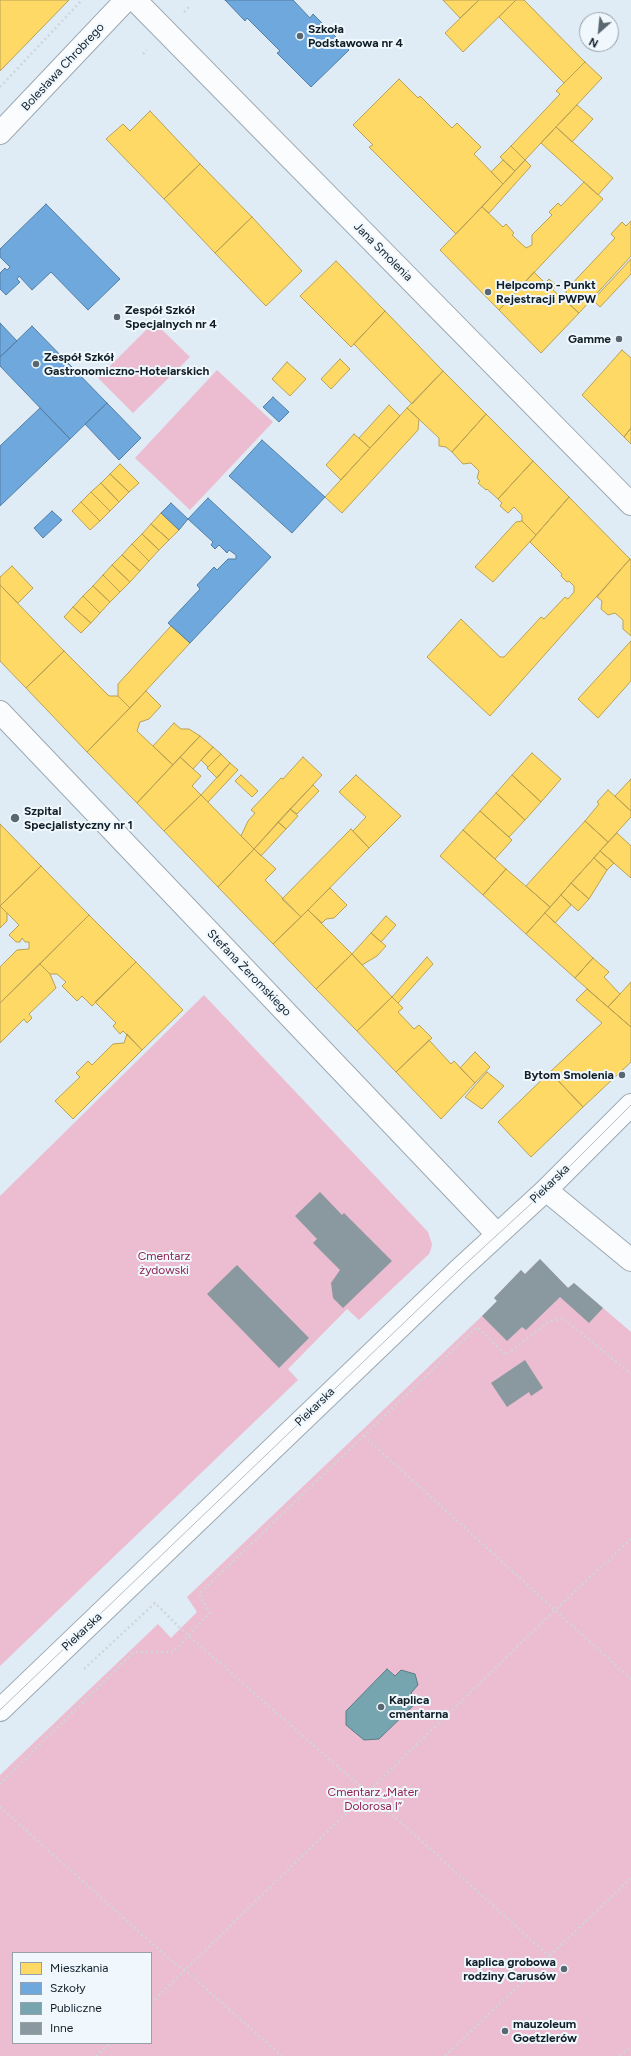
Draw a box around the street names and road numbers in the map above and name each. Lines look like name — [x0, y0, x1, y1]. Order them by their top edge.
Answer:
street label: Bolesława Chrobrego — [19, 20, 107, 114]
street label: Jana Smolenia — [351, 220, 415, 284]
street label: Stefana Żeromskiego — [204, 927, 294, 1019]
street label: Piekarska — [527, 1162, 573, 1206]
street label: Piekarska — [292, 1385, 338, 1429]
street label: Piekarska — [59, 1610, 105, 1654]

